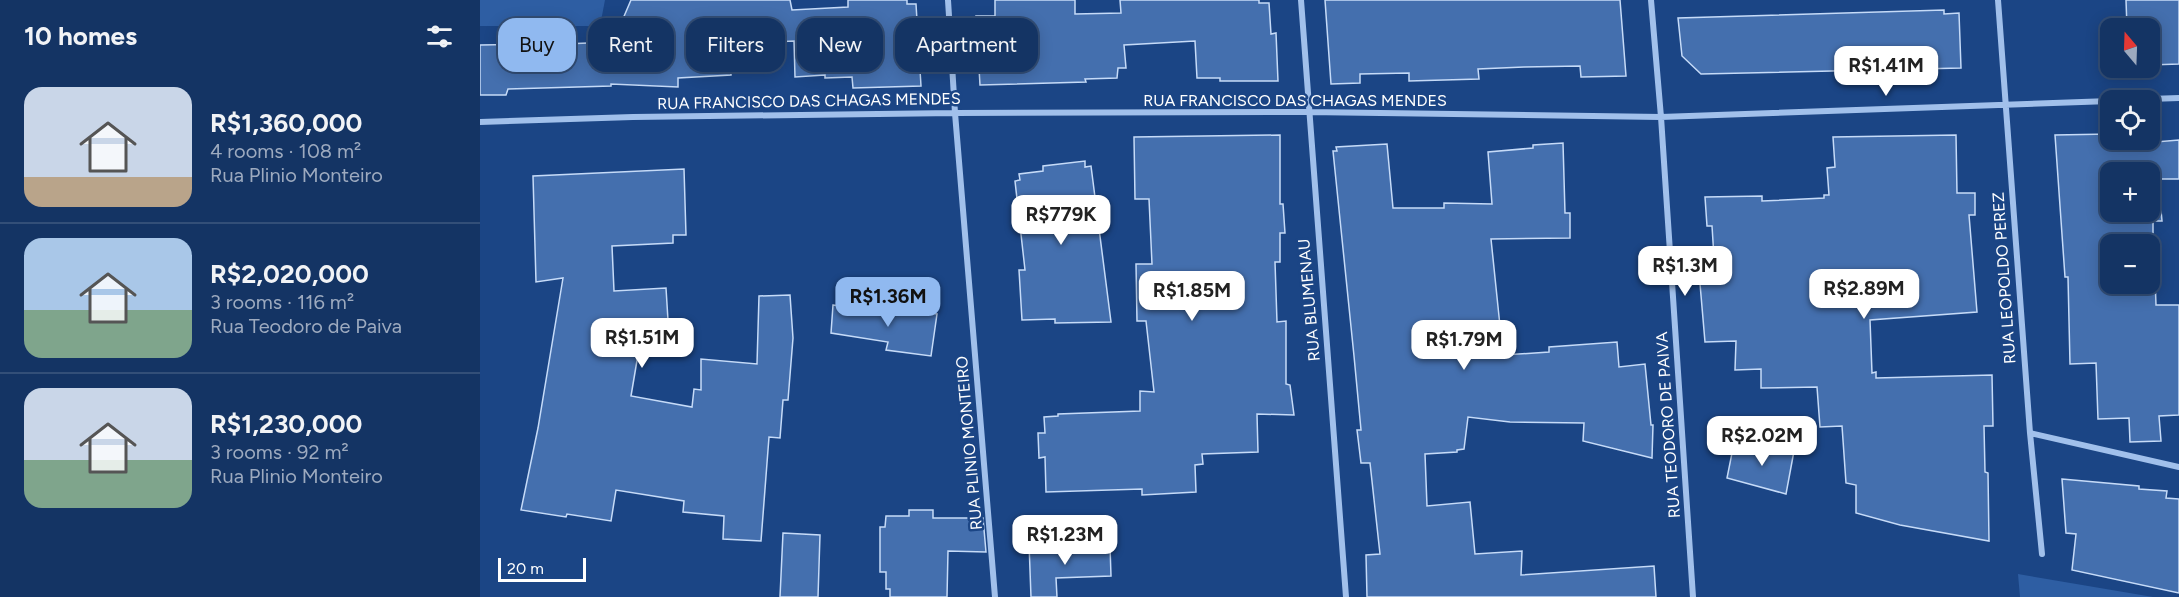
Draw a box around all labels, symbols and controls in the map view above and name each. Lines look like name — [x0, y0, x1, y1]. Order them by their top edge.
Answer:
chip: Buy — [498, 18, 576, 72]
chip: Rent — [588, 18, 674, 72]
chip: Filters — [686, 18, 785, 72]
chip: New — [797, 18, 883, 72]
chip: Apartment — [895, 18, 1038, 72]
north arrow — [2100, 18, 2160, 78]
map controls — [2100, 18, 2160, 294]
text: 10 homes — [24, 20, 137, 52]
icon: filters — [423, 20, 456, 53]
pin: R$1.41M — [1831, 46, 1941, 97]
text: R$1.41M — [1848, 53, 1924, 77]
street label: RUA FRANCISCO DAS CHAGAS MENDES — [657, 89, 961, 113]
button: locate — [2100, 90, 2160, 150]
street label: RUA FRANCISCO DAS CHAGAS MENDES — [1143, 91, 1447, 110]
text: R$1,360,000 — [210, 107, 362, 139]
icon: home — [72, 111, 144, 183]
text: 4 rooms · 108 m² — [210, 139, 361, 163]
button: + — [2100, 162, 2160, 222]
text: Rua Plinio Monteiro — [210, 163, 383, 187]
street label: RUA LEOPOLDO PEREZ — [1989, 191, 2019, 365]
pin: R$779K — [1012, 195, 1110, 246]
text: R$779K — [1025, 202, 1097, 226]
button: − — [2100, 234, 2160, 294]
street label: RUA BLUMENAU — [1294, 238, 1324, 362]
pin: R$1.3M — [1636, 246, 1734, 297]
text: R$1.3M — [1652, 253, 1718, 277]
text: R$2,020,000 — [210, 258, 369, 290]
icon: home — [72, 262, 144, 334]
pin: R$2.89M — [1809, 269, 1919, 320]
pin: R$1.85M — [1137, 271, 1247, 322]
text: R$2.89M — [1823, 276, 1905, 300]
pin: R$1.36M — [833, 277, 943, 328]
text: R$1.85M — [1153, 278, 1231, 302]
text: R$1.36M — [849, 284, 927, 308]
text: 3 rooms · 116 m² — [210, 290, 354, 314]
text: Rua Teodoro de Paiva — [210, 314, 402, 338]
pin: R$1.51M — [587, 318, 697, 369]
pin: R$1.79M — [1409, 320, 1519, 371]
text: R$1.51M — [605, 325, 679, 349]
text: R$1.79M — [1425, 327, 1503, 351]
street label: RUA TEODORO DE PAIVA — [1652, 331, 1684, 519]
street label: RUA PLINIO MONTEIRO — [952, 355, 986, 531]
text: R$1,230,000 — [210, 408, 362, 440]
icon: home — [72, 412, 144, 484]
pin: R$2.02M — [1707, 416, 1817, 467]
text: R$2.02M — [1721, 423, 1803, 447]
text: 3 rooms · 92 m² — [210, 440, 349, 464]
text: Rua Plinio Monteiro — [210, 464, 383, 488]
pin: R$1.23M — [1010, 515, 1120, 566]
text: R$1.23M — [1026, 522, 1104, 546]
scale bar — [498, 555, 586, 582]
text: 20 m — [507, 559, 544, 578]

